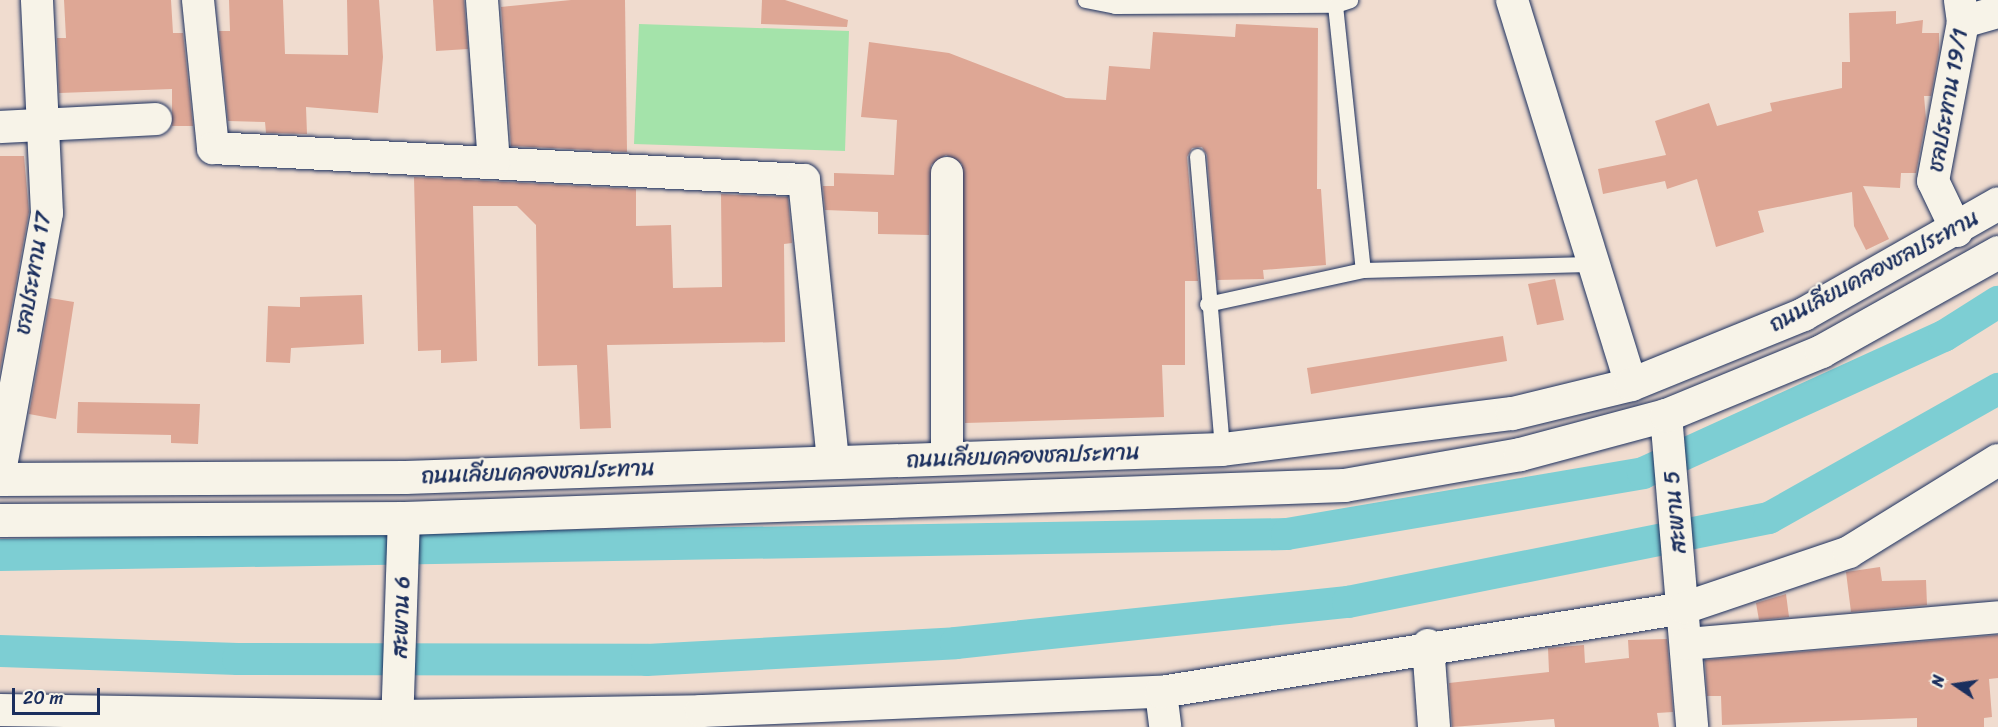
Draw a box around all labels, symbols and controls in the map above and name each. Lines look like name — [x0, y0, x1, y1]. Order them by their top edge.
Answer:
street label: ชลประทาน 19/1 — [1922, 26, 1974, 174]
street label: ถนนเลียบคลองชลประทาน — [1765, 204, 1983, 338]
street label: ชลประทาน 17 — [9, 210, 57, 336]
street label: ถนนเลียบคลองชลประทาน — [906, 439, 1140, 473]
street label: ถนนเลียบคลองชลประทาน — [421, 455, 655, 489]
street label: สะพาน 5 — [1658, 470, 1692, 554]
street label: สะพาน 6 — [386, 576, 416, 658]
north arrow — [1926, 655, 1986, 715]
text: N — [1923, 672, 1953, 690]
scale bar — [15, 676, 104, 714]
text: 20 m — [23, 682, 63, 714]

